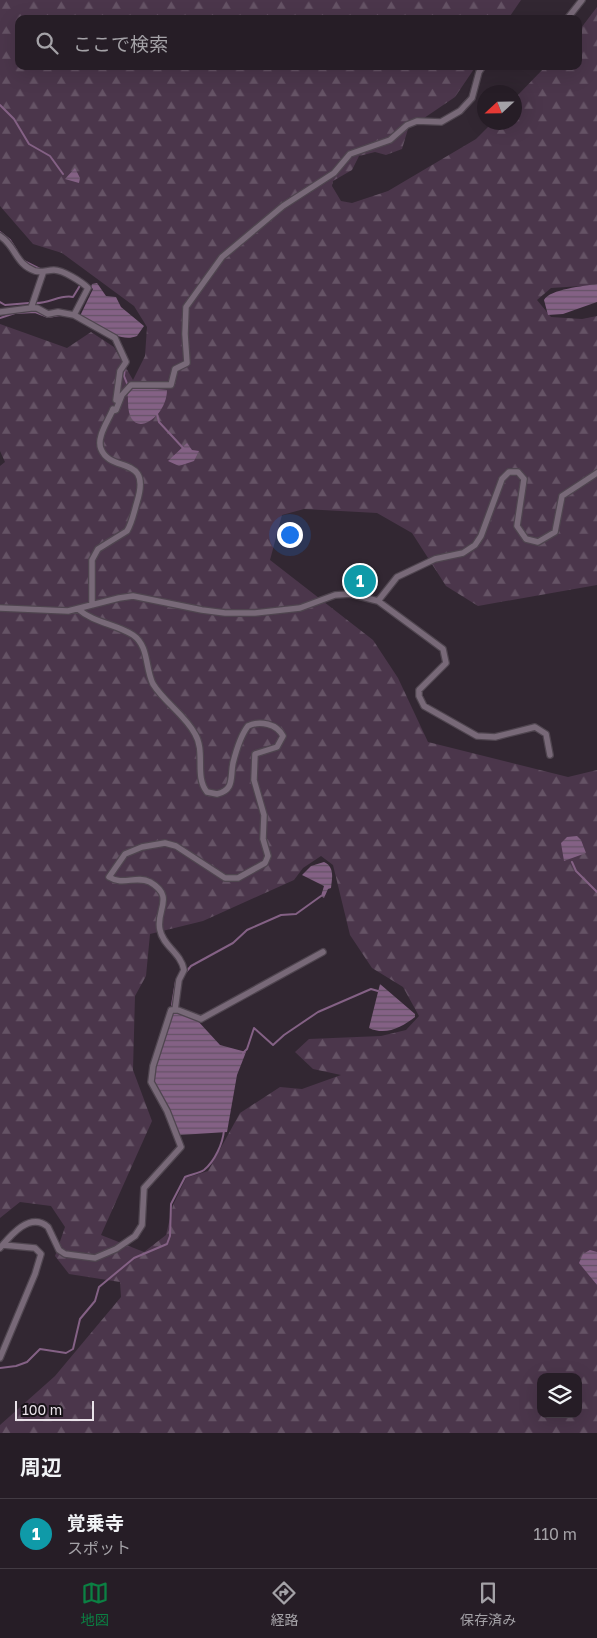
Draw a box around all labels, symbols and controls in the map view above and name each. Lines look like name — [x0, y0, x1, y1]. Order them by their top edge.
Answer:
search box — [15, 15, 582, 70]
icon: search — [33, 29, 61, 57]
text: ここで検索 — [73, 32, 168, 55]
north arrow — [477, 85, 522, 130]
your location — [277, 522, 303, 548]
pin: 1 — [344, 562, 376, 600]
map controls — [537, 1373, 582, 1418]
button: layers — [537, 1373, 582, 1418]
scale bar — [15, 1398, 94, 1421]
text: 100 m — [22, 1401, 62, 1418]
text: 周辺 — [20, 1454, 62, 1480]
text: 覚乗寺 — [67, 1511, 124, 1534]
text: 1 — [32, 1524, 40, 1544]
text: 110 m — [533, 1524, 577, 1544]
text: スポット — [67, 1538, 131, 1558]
tab: 地図 — [81, 1579, 109, 1629]
tab: 経路 — [270, 1579, 298, 1629]
tab: 保存済み — [460, 1579, 516, 1629]

